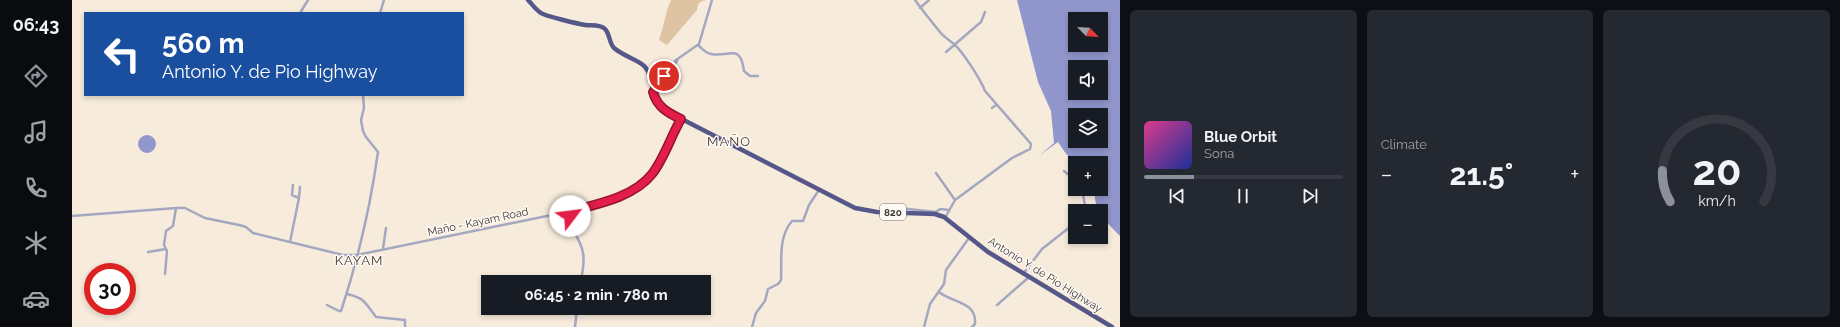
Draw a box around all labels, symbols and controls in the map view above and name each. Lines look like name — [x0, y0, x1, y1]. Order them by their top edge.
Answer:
north arrow — [1068, 12, 1108, 52]
map controls — [1068, 12, 1108, 244]
text: 06:43 — [13, 14, 59, 35]
text: 560 m — [162, 27, 245, 60]
icon: left — [96, 28, 148, 80]
pin — [647, 59, 681, 93]
button: sound — [1068, 60, 1108, 100]
text: Antonio Y. de Pio Highway — [162, 61, 378, 82]
icon: directions — [22, 62, 50, 90]
icon: arrive — [653, 65, 675, 87]
button: layers — [1068, 108, 1108, 148]
icon: music — [22, 118, 50, 146]
text: Blue Orbit — [1204, 128, 1277, 146]
district label: MAÑO — [707, 134, 751, 149]
text: Climate — [1381, 137, 1427, 152]
text: 20 — [1692, 145, 1741, 194]
text: Sona — [1204, 146, 1234, 161]
button: + — [1068, 156, 1108, 196]
text: 21.5° — [1450, 157, 1513, 192]
text: − — [1381, 161, 1393, 187]
text: + — [1570, 161, 1579, 187]
icon: phone — [22, 174, 50, 202]
icon: previous — [1166, 185, 1188, 207]
icon: pause — [1232, 185, 1254, 207]
icon: next — [1299, 185, 1321, 207]
text: km/h — [1698, 192, 1735, 208]
position arrow — [549, 195, 591, 237]
road number: 820 — [880, 204, 906, 220]
button: − — [1068, 204, 1108, 244]
street label: Maño - Kayam Road — [426, 205, 530, 239]
icon: climate — [22, 229, 50, 257]
street label: Antonio Y. de Pio Highway — [986, 235, 1104, 315]
district label: KAYAM — [335, 253, 383, 268]
speed limit sign: 30 — [84, 263, 136, 315]
icon: car — [22, 285, 50, 313]
text: 06:45 · 2 min · 780 m — [524, 286, 668, 304]

